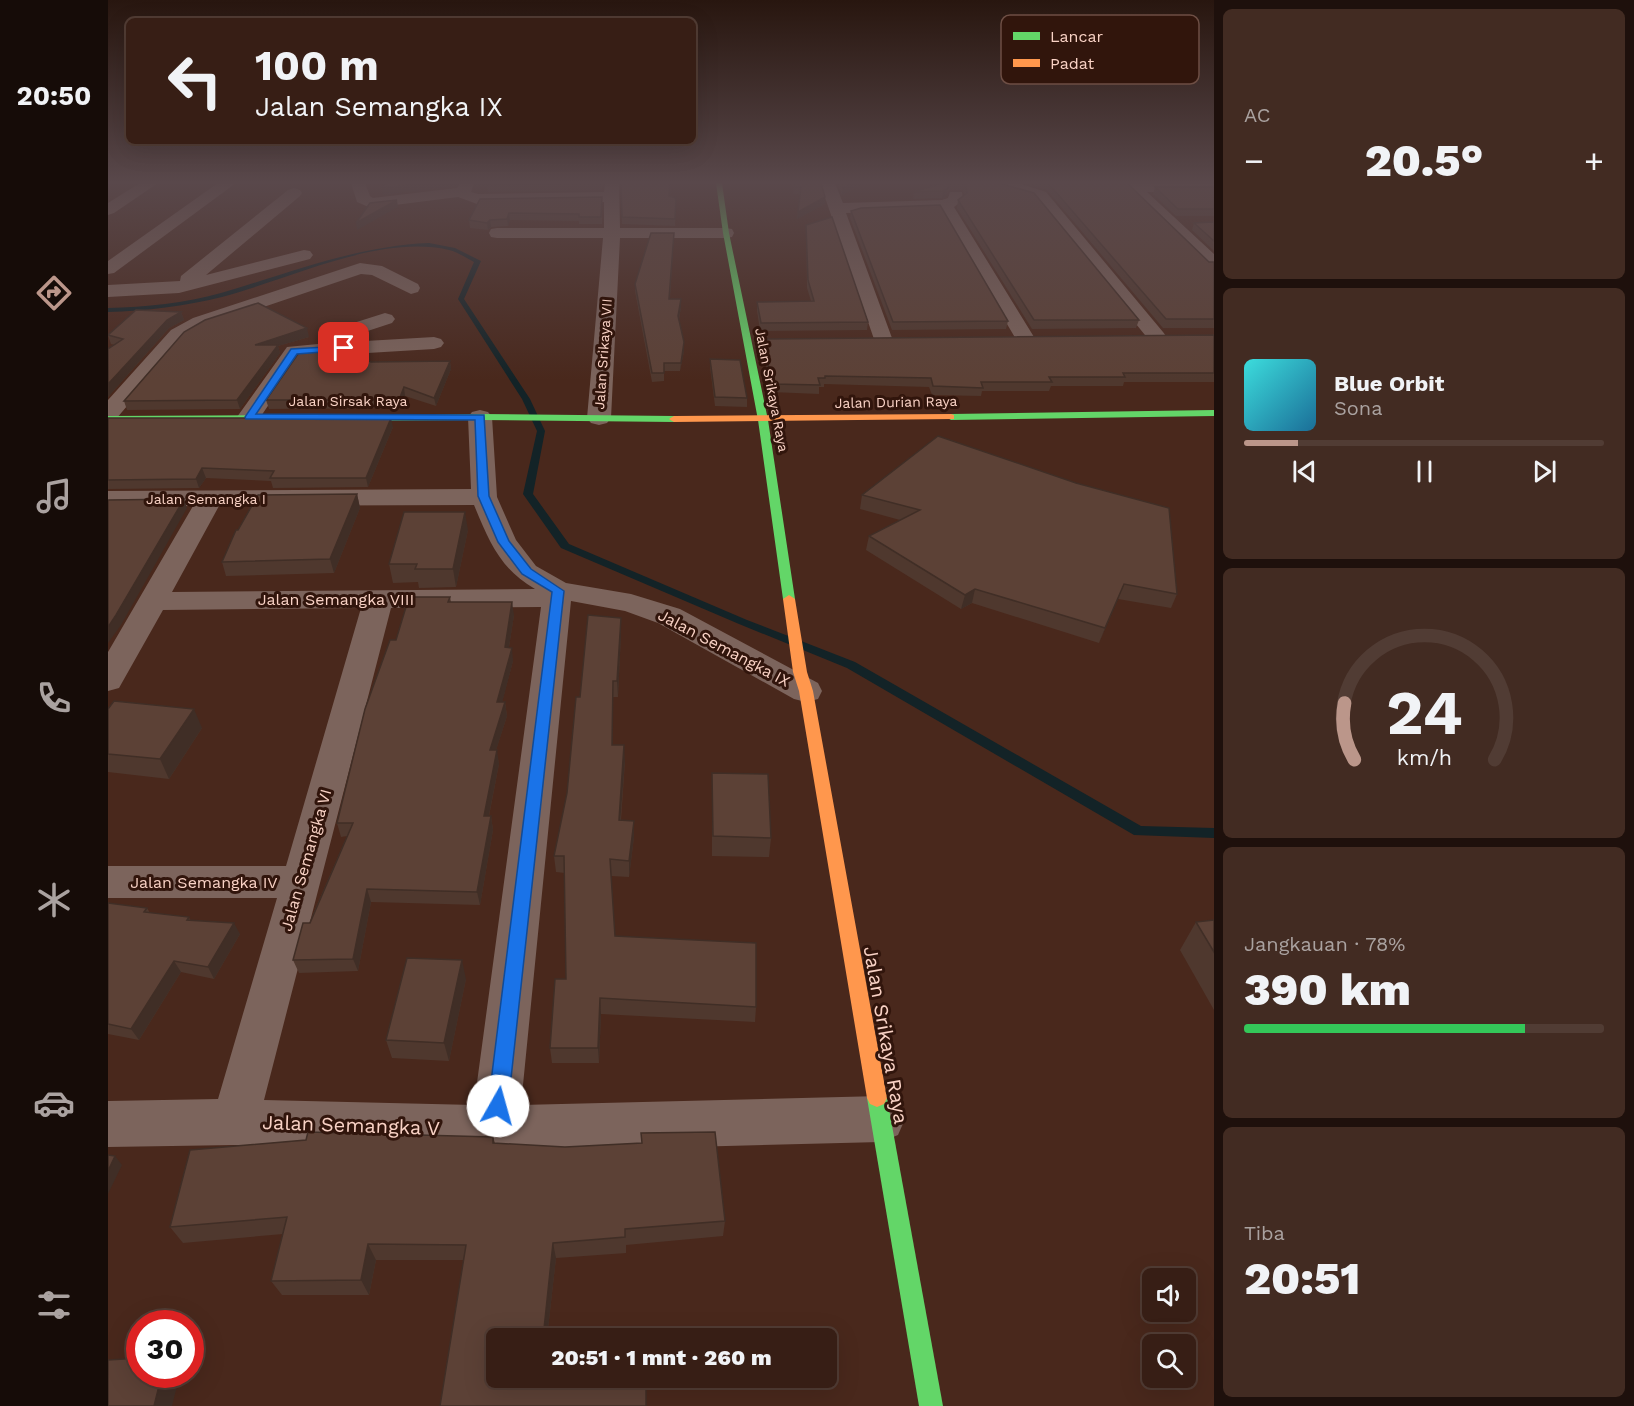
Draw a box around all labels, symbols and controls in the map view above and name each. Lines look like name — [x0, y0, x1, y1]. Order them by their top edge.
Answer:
legend — [1001, 15, 1199, 84]
text: Lancar — [1050, 27, 1104, 46]
text: 100 m — [255, 41, 379, 90]
icon: left — [156, 42, 234, 120]
text: Padat — [1050, 54, 1095, 73]
text: 20:50 — [17, 80, 91, 112]
text: Jalan Semangka IX — [255, 91, 503, 123]
text: AC — [1244, 103, 1270, 127]
text: 20.5° — [1365, 134, 1483, 187]
text: − — [1244, 141, 1264, 180]
text: + — [1584, 141, 1604, 180]
icon: directions — [33, 272, 75, 314]
street label: Jalan Srikaya VII — [591, 298, 615, 410]
pin — [318, 322, 369, 373]
street label: Jalan Srikaya Raya — [752, 327, 792, 453]
icon: arrive — [327, 331, 360, 364]
text: Blue Orbit — [1334, 371, 1444, 396]
street label: Jalan Sirsak Raya — [289, 393, 407, 409]
street label: Jalan Durian Raya — [835, 393, 957, 411]
text: Sona — [1334, 396, 1383, 420]
icon: previous — [1288, 455, 1321, 488]
icon: pause — [1408, 455, 1441, 488]
icon: next — [1528, 455, 1561, 488]
icon: music — [33, 475, 75, 517]
street label: Jalan Semangka I — [146, 491, 266, 507]
street label: Jalan Semangka VIII — [258, 590, 414, 609]
street label: Jalan Semangka IX — [655, 605, 794, 691]
text: 24 — [1386, 676, 1462, 749]
icon: phone — [33, 677, 75, 719]
text: km/h — [1396, 745, 1452, 770]
street label: Jalan Semangka VI — [277, 787, 335, 933]
street label: Jalan Semangka IV — [130, 873, 278, 892]
icon: climate — [33, 879, 75, 921]
text: Jangkauan · 78% — [1244, 932, 1405, 956]
street label: Jalan Srikaya Raya — [859, 944, 913, 1126]
text: 390 km — [1244, 963, 1411, 1016]
position arrow — [466, 1074, 530, 1138]
icon: car — [33, 1082, 75, 1124]
street label: Jalan Semangka V — [262, 1110, 440, 1140]
text: Tiba — [1244, 1221, 1285, 1245]
text: 20:51 — [1244, 1252, 1360, 1305]
map controls — [1142, 1268, 1196, 1388]
button: sound — [1142, 1268, 1196, 1322]
icon: filters — [33, 1284, 75, 1326]
speed limit sign: 30 — [126, 1310, 204, 1388]
button: search — [1142, 1334, 1196, 1388]
text: 20:51 · 1 mnt · 260 m — [551, 1345, 772, 1370]

